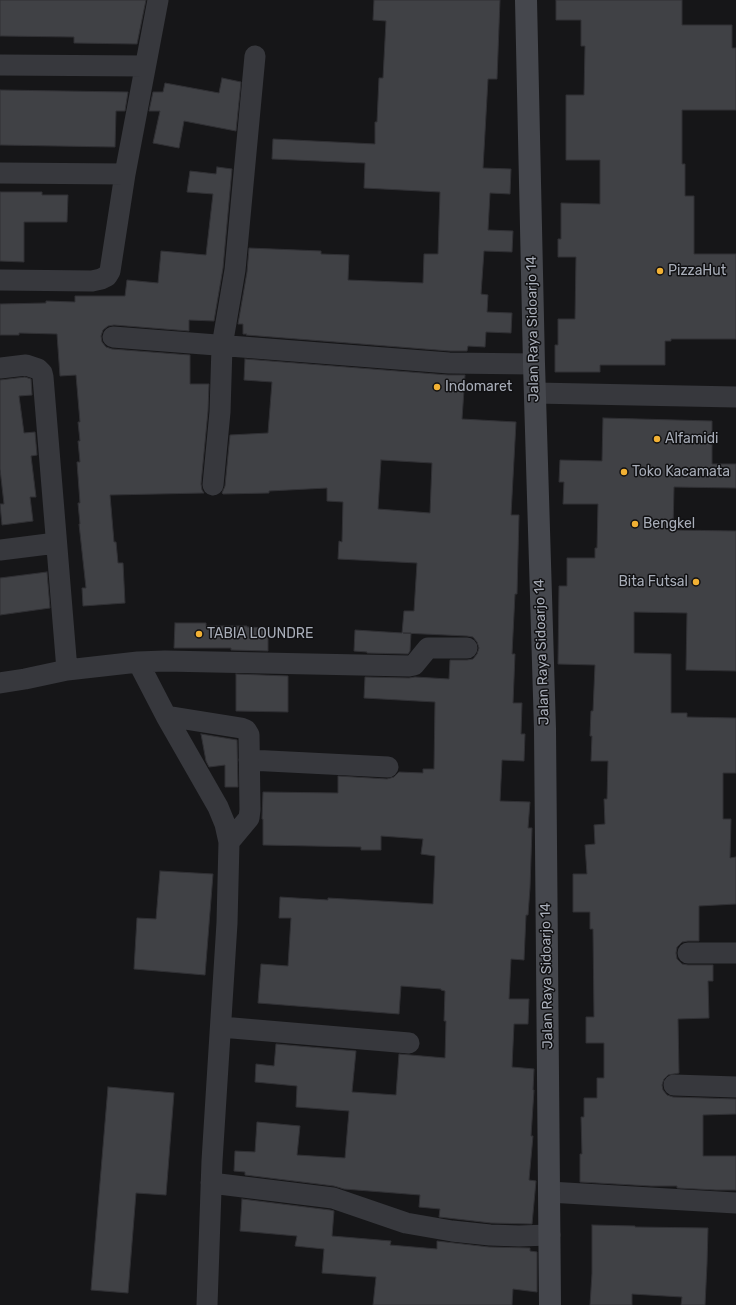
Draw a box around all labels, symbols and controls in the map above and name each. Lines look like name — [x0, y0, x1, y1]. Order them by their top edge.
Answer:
street label: Jalan Raya Sidoarjo 14 — [523, 256, 543, 402]
place label: PizzaHut — [668, 263, 726, 279]
marker: PizzaHut — [655, 266, 665, 276]
place label: Indomaret — [445, 379, 512, 395]
marker: Indomaret — [432, 382, 442, 392]
place label: Alfamidi — [665, 431, 718, 447]
marker: Alfamidi — [652, 434, 662, 444]
place label: Toko Kacamata — [632, 464, 730, 480]
marker: Toko Kacamata — [619, 467, 629, 477]
place label: Bengkel — [643, 516, 695, 532]
marker: Bengkel — [630, 519, 640, 529]
place label: Bita Futsal — [618, 574, 688, 590]
marker: Bita Futsal — [691, 577, 701, 587]
street label: Jalan Raya Sidoarjo 14 — [531, 579, 553, 725]
place label: TABIA LOUNDRE — [207, 626, 313, 642]
marker: TABIA LOUNDRE — [194, 629, 204, 639]
street label: Jalan Raya Sidoarjo 14 — [537, 903, 557, 1049]

